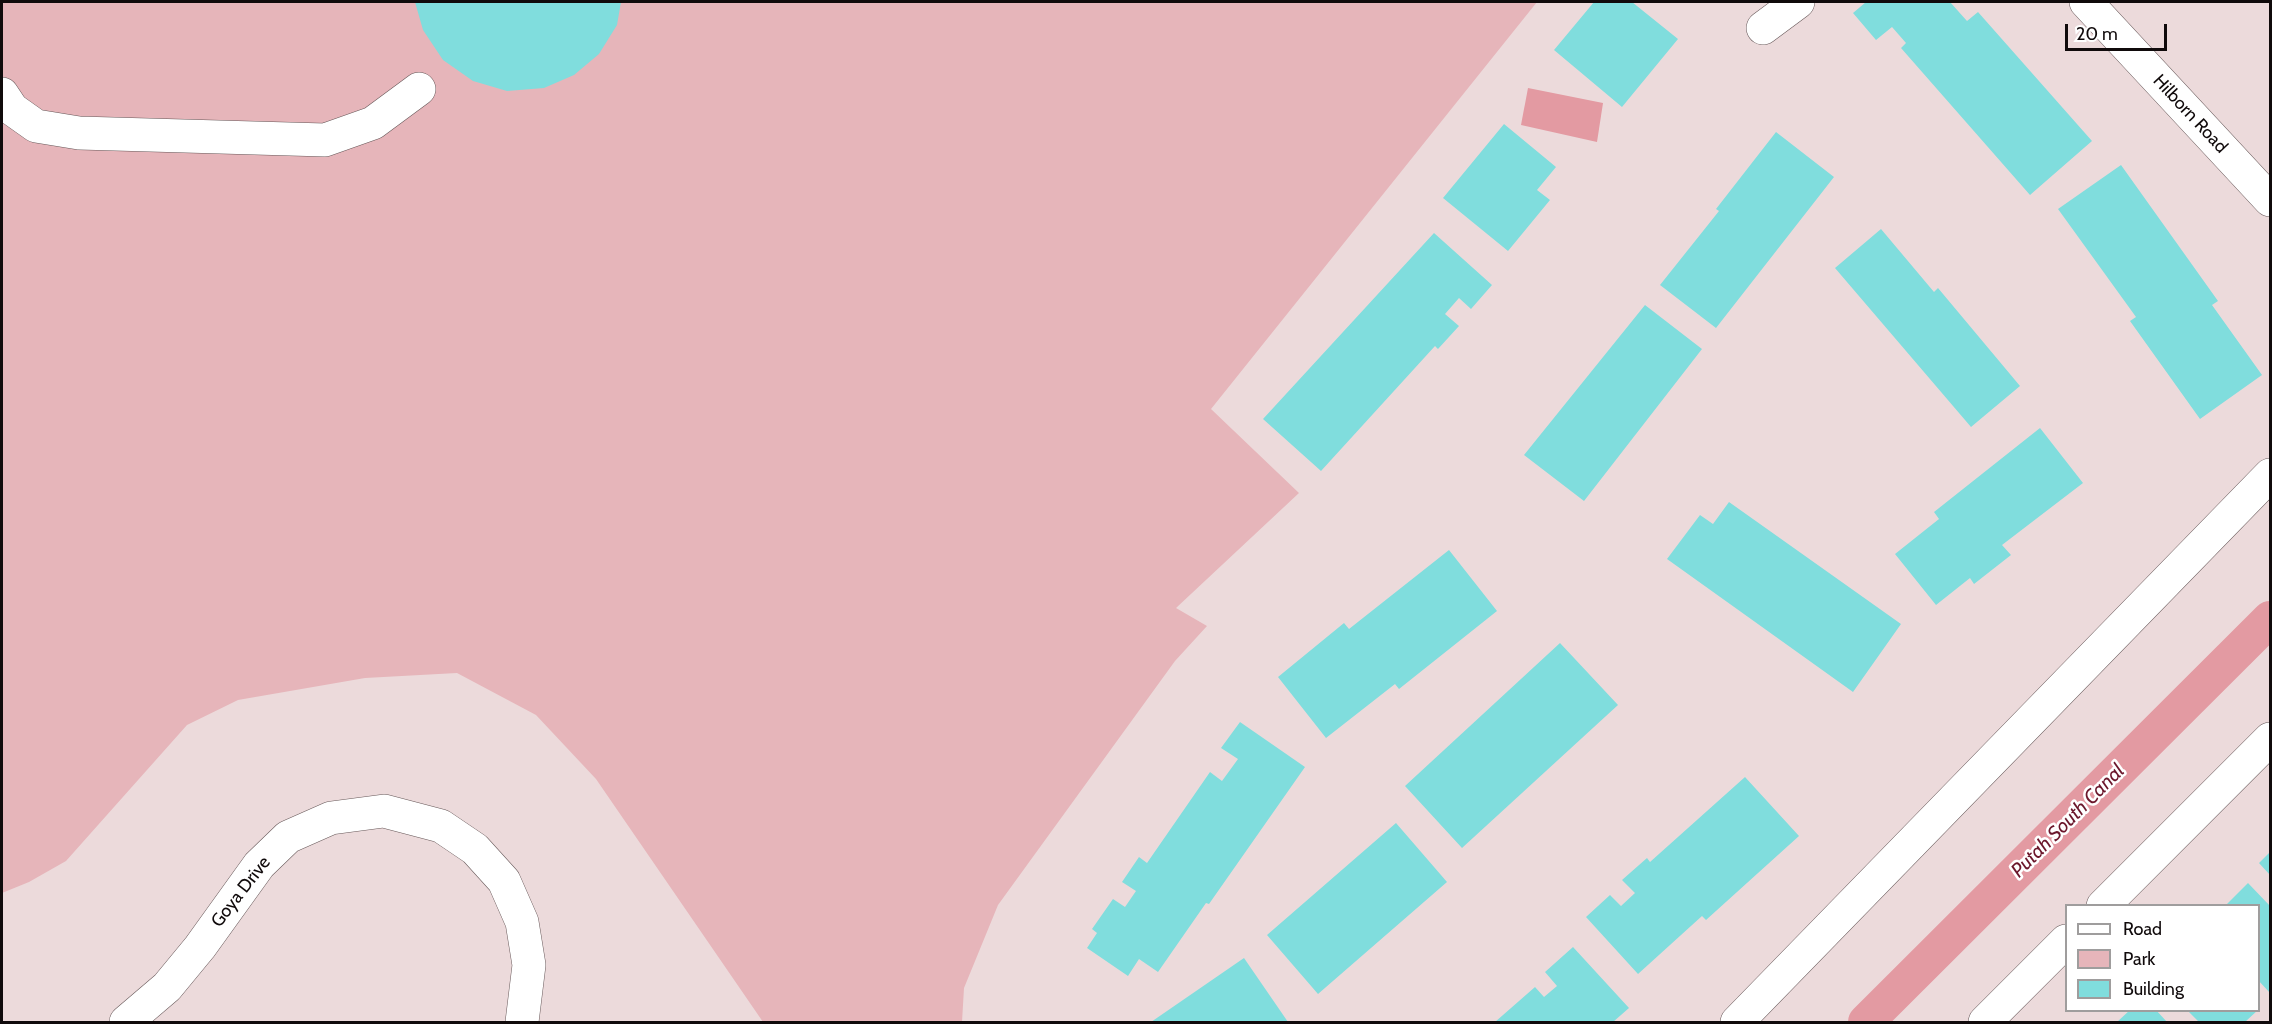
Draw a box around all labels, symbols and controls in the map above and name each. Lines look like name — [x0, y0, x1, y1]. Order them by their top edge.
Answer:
scale bar — [2068, 12, 2170, 50]
text: 20 m — [2076, 23, 2118, 45]
street label: Hilborn Road — [2148, 70, 2232, 158]
water label: Putah South Canal — [2006, 759, 2130, 883]
street label: Goya Drive — [207, 852, 275, 932]
legend — [2065, 904, 2260, 1012]
text: Road — [2123, 918, 2162, 940]
text: Park — [2123, 948, 2155, 970]
text: Building — [2123, 978, 2184, 1000]

